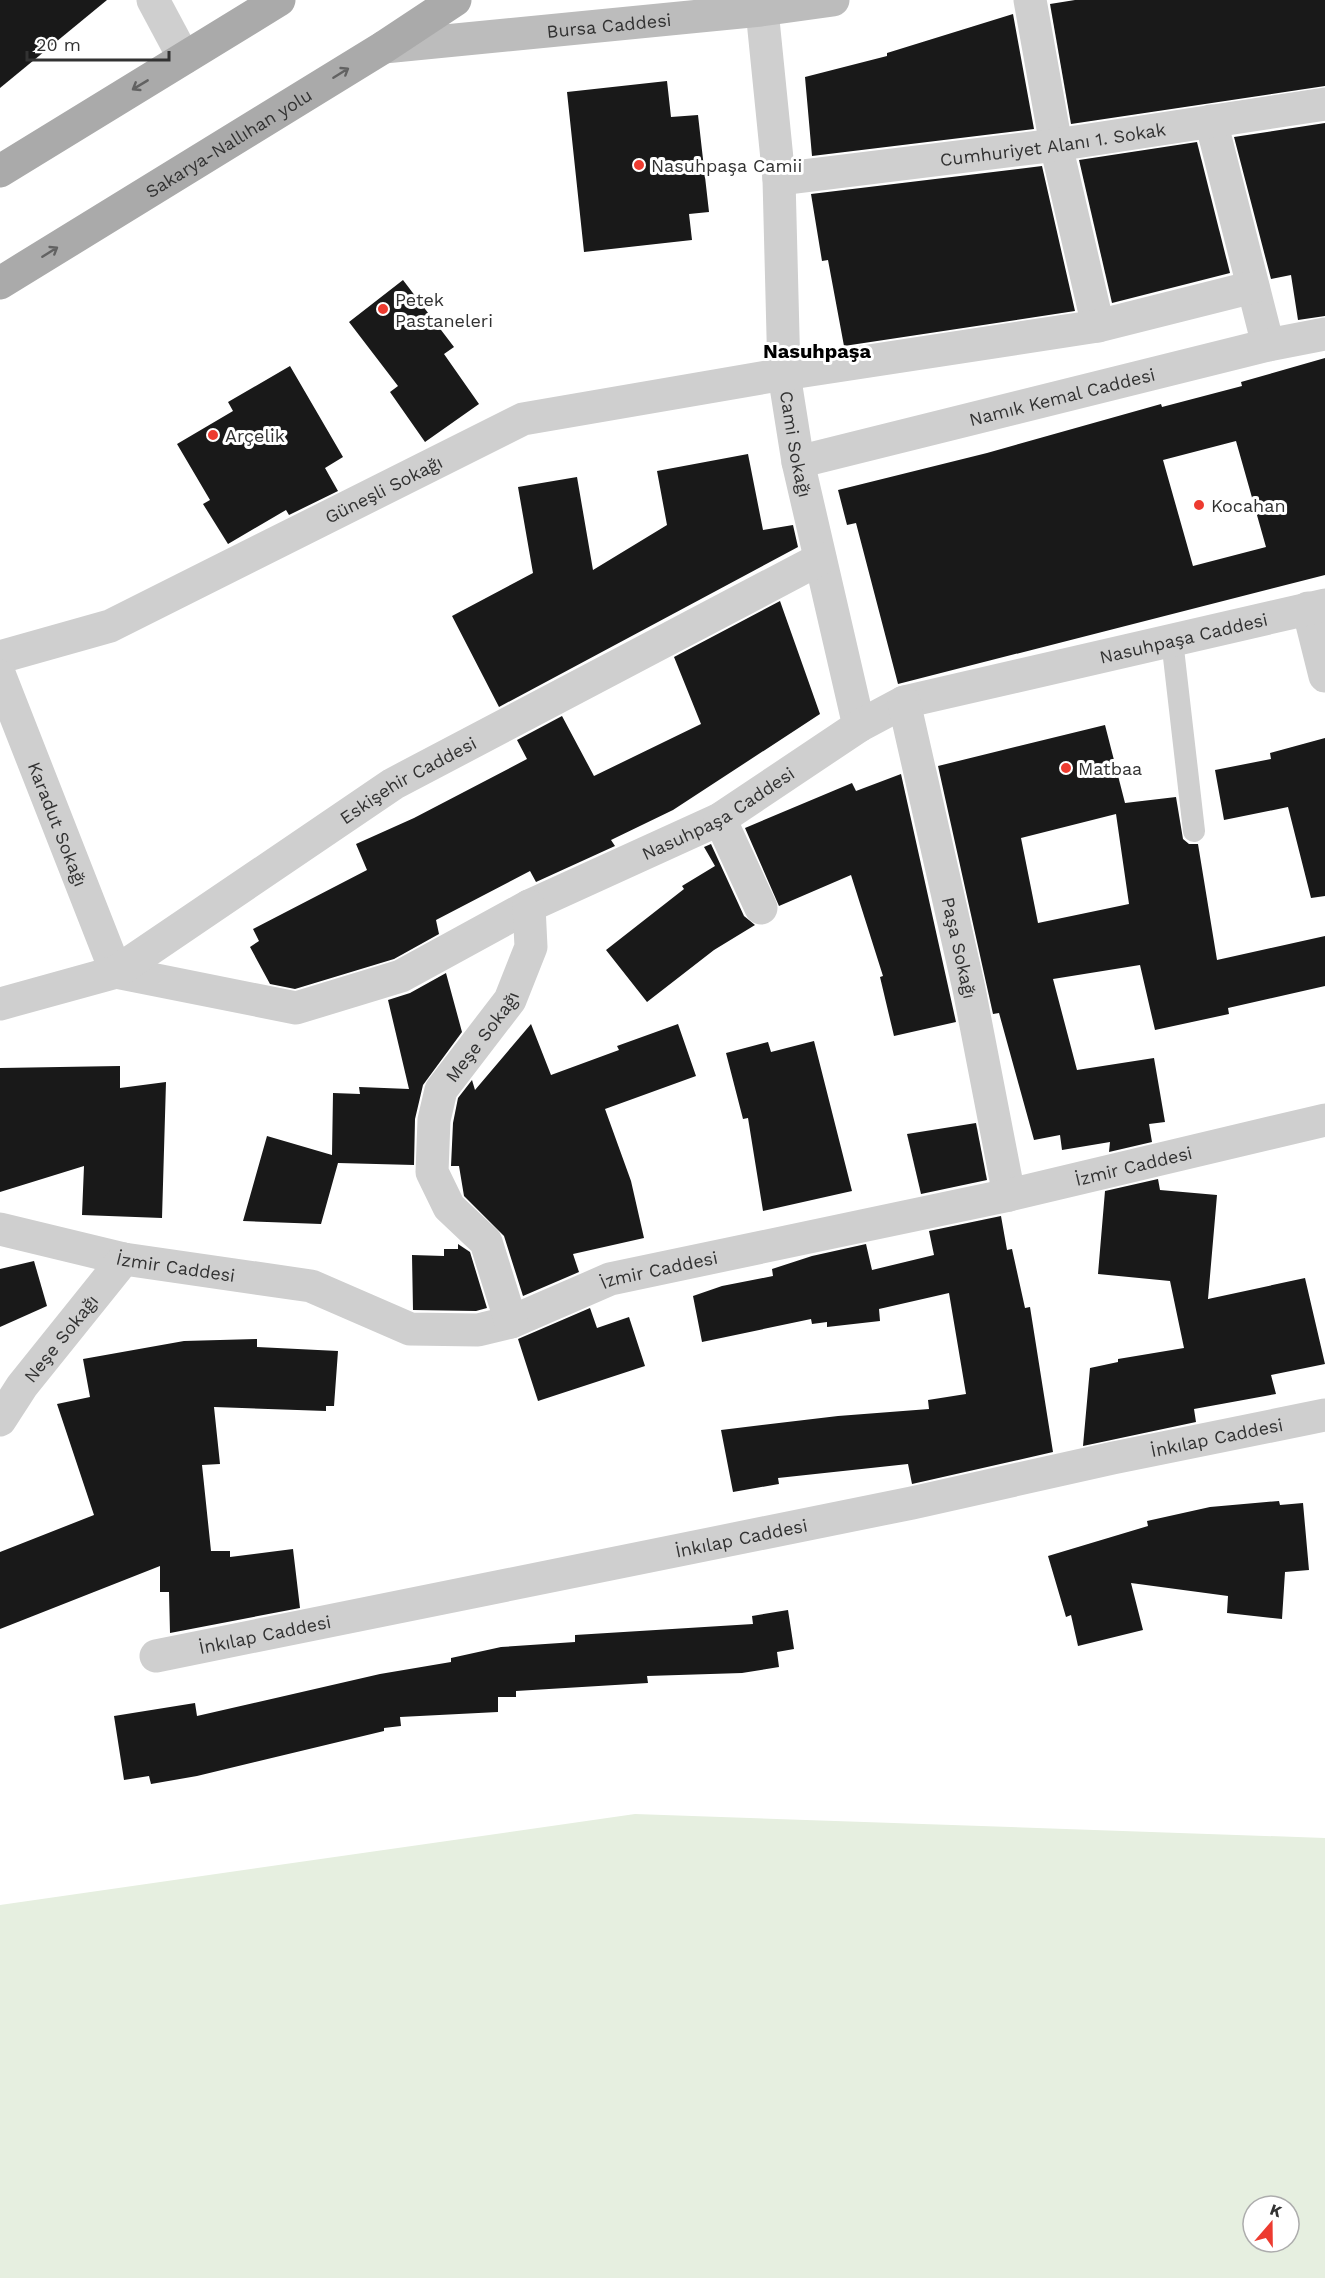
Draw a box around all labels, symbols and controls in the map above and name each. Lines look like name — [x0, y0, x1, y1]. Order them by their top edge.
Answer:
street label: Bursa Caddesi — [546, 8, 672, 41]
scale bar — [27, 24, 170, 62]
text: 20 m — [36, 34, 81, 55]
one-way arrow — [332, 67, 349, 79]
one-way arrow — [132, 80, 149, 92]
street label: Sakarya-Nallıhan yolu — [141, 84, 315, 202]
street label: Cumhuriyet Alanı 1. Sokak — [939, 118, 1167, 170]
place label: Nasuhpaşa Camii — [651, 155, 802, 176]
marker: Nasuhpaşa Camii — [632, 158, 646, 172]
one-way arrow — [41, 246, 58, 258]
place label: Petek Pastaneleri — [395, 289, 493, 331]
marker: Petek Pastaneleri — [376, 302, 390, 316]
district label: Nasuhpaşa — [763, 339, 871, 363]
street label: Namık Kemal Caddesi — [967, 363, 1157, 430]
street label: Cami Sokağı — [776, 389, 816, 499]
place label: Arçelik — [225, 425, 285, 446]
marker: Arçelik — [206, 428, 220, 442]
street label: Güneşli Sokağı — [321, 451, 446, 527]
place label: Kocahan — [1211, 495, 1286, 516]
marker: Kocahan — [1192, 498, 1206, 512]
street label: Nasuhpaşa Caddesi — [1097, 608, 1270, 667]
street label: Eskişehir Caddesi — [335, 732, 480, 828]
place label: Matbaa — [1078, 758, 1142, 779]
street label: Karadut Sokağı — [24, 759, 92, 889]
marker: Matbaa — [1059, 761, 1073, 775]
street label: Nasuhpaşa Caddesi — [638, 762, 798, 864]
street label: Paşa Sokağı — [938, 895, 981, 1000]
street label: Meşe Sokağı — [441, 988, 523, 1086]
street label: İzmir Caddesi — [1073, 1141, 1194, 1190]
street label: İzmir Caddesi — [596, 1246, 719, 1293]
street label: İzmir Caddesi — [114, 1247, 237, 1285]
street label: Neşe Sokağı — [19, 1290, 102, 1386]
street label: İnkılap Caddesi — [1149, 1413, 1285, 1461]
street label: İnkılap Caddesi — [673, 1514, 809, 1561]
street label: İnkılap Caddesi — [197, 1610, 333, 1658]
north arrow — [1241, 2194, 1301, 2254]
text: K — [1267, 2200, 1284, 2221]

